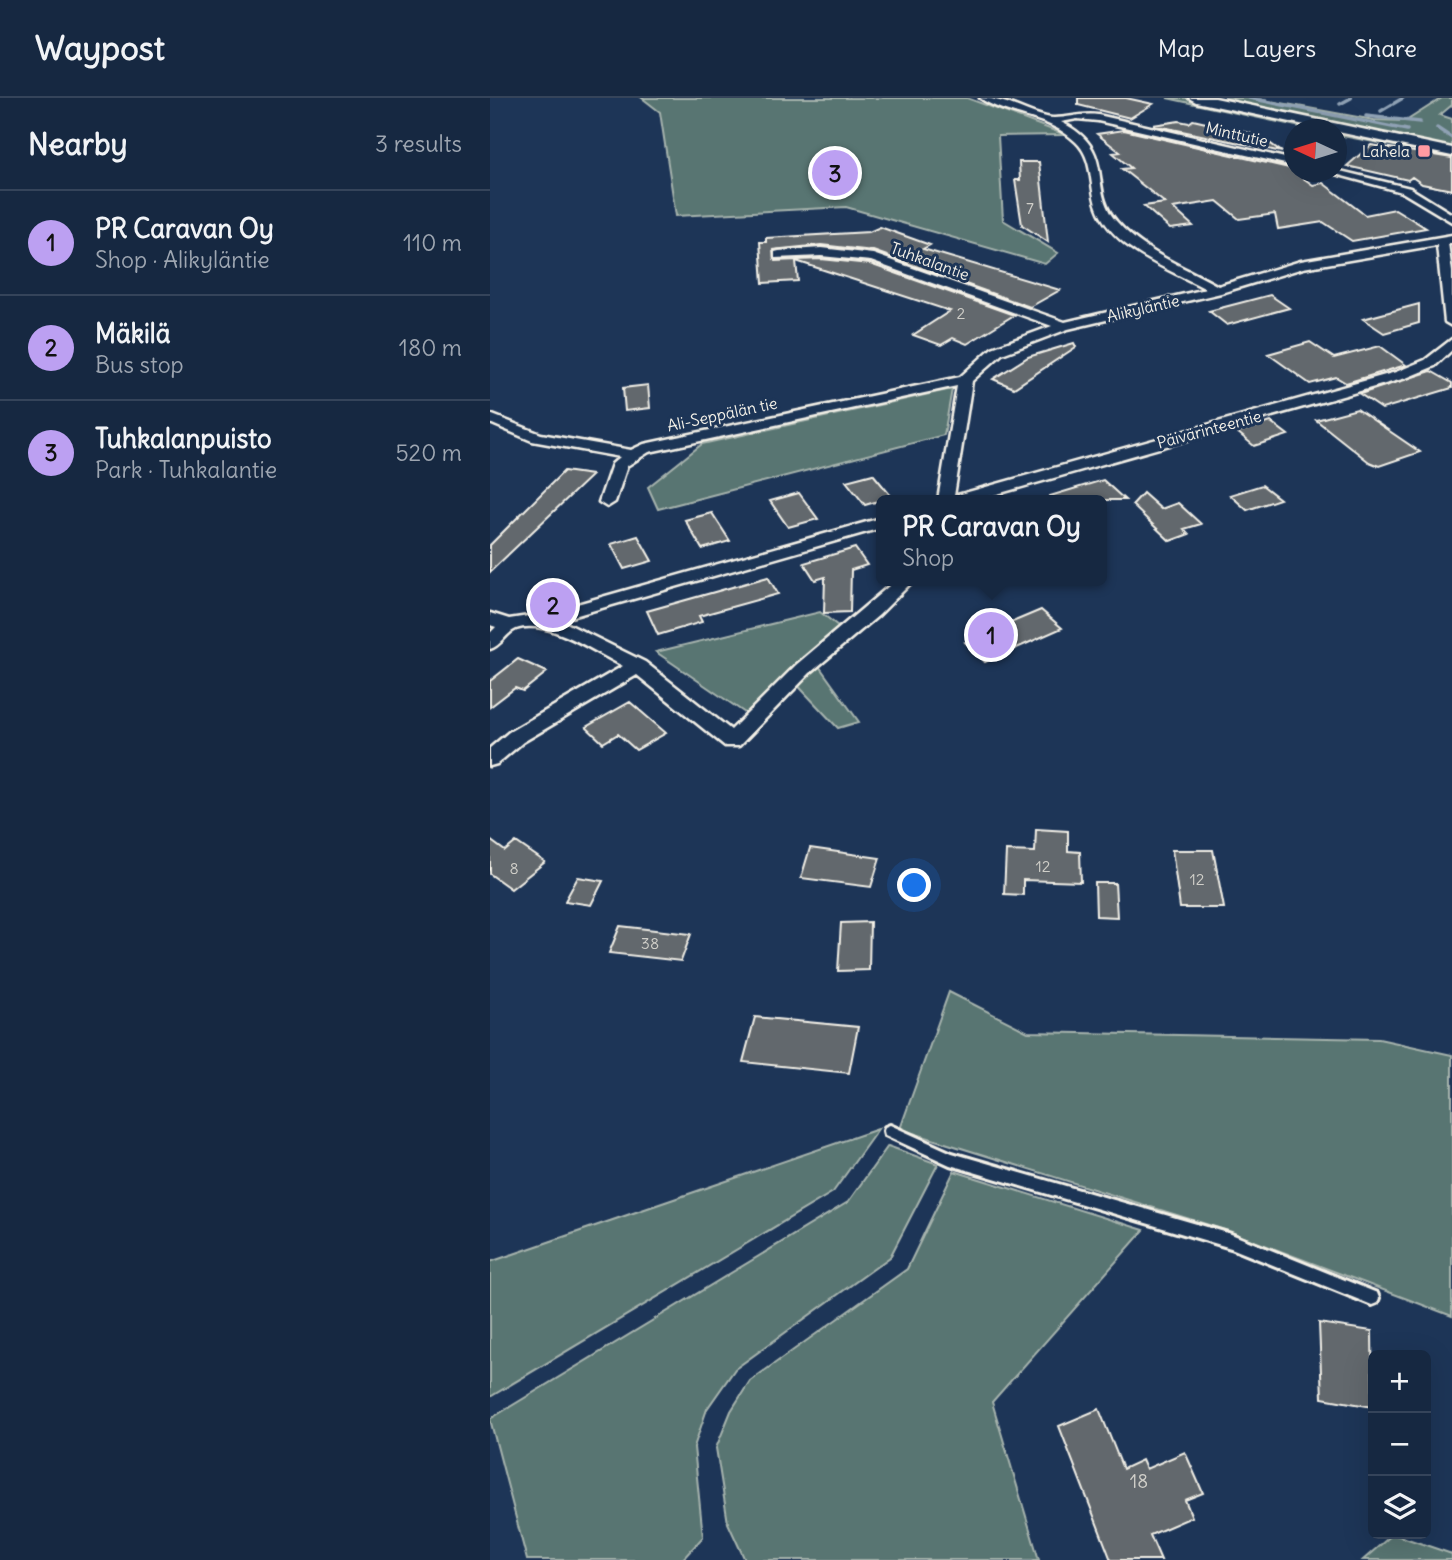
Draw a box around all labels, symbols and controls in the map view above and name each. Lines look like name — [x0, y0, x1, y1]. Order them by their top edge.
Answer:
text: Waypost — [35, 27, 165, 69]
text: Map — [1158, 33, 1204, 63]
text: Layers — [1242, 33, 1316, 63]
text: Share — [1354, 33, 1417, 63]
street label: Minttutie — [1204, 117, 1270, 151]
north arrow — [1284, 119, 1347, 182]
text: Nearby — [28, 125, 128, 163]
text: 3 results — [375, 129, 462, 158]
place label: Lahela — [1362, 141, 1410, 161]
marker: Lahela — [1416, 143, 1432, 159]
pin: 3 — [812, 147, 858, 199]
house number: 7 — [1026, 198, 1034, 218]
text: PR Caravan Oy — [95, 212, 274, 245]
text: 1 — [46, 228, 56, 257]
text: 110 m — [403, 228, 462, 257]
street label: Tuhkalantie — [888, 238, 972, 284]
text: Shop · Alikyläntie — [95, 245, 270, 274]
street label: Alikyläntie — [1105, 290, 1181, 326]
house number: 2 — [957, 303, 966, 323]
text: Mäkilä — [95, 317, 171, 350]
text: 2 — [45, 333, 57, 362]
text: 180 m — [399, 333, 462, 362]
text: Bus stop — [95, 350, 184, 379]
street label: Ali-Seppälän tie — [665, 393, 779, 435]
street label: Päivärinteentie — [1155, 405, 1263, 453]
text: Tuhkalanpuisto — [95, 422, 272, 455]
text: 3 — [44, 438, 58, 467]
text: 520 m — [395, 438, 462, 467]
text: Park · Tuhkalantie — [95, 455, 277, 484]
popup — [876, 495, 1107, 586]
text: PR Caravan Oy — [902, 510, 1081, 543]
text: Shop — [902, 543, 954, 572]
pin: 2 — [530, 579, 576, 631]
pin: 1 — [968, 609, 1014, 661]
house number: 12 — [1035, 856, 1051, 876]
house number: 8 — [509, 858, 519, 878]
your location — [897, 868, 931, 902]
house number: 12 — [1189, 869, 1205, 889]
house number: 38 — [641, 933, 659, 953]
map controls — [1368, 1350, 1431, 1539]
button: + — [1368, 1350, 1431, 1413]
button: − — [1368, 1413, 1431, 1476]
house number: 18 — [1130, 1469, 1148, 1493]
button: layers — [1368, 1476, 1431, 1539]

